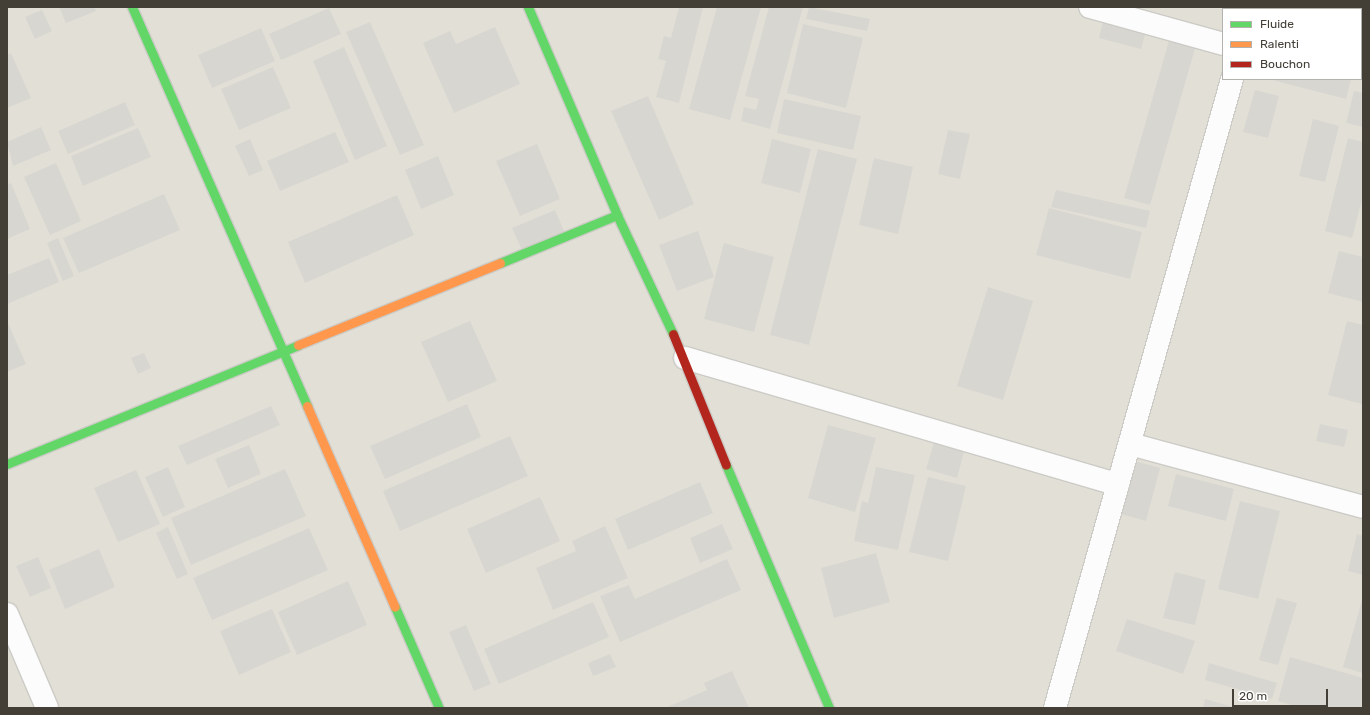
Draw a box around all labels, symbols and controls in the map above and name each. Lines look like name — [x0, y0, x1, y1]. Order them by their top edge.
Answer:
legend — [1222, 8, 1362, 80]
text: Fluide — [1260, 17, 1294, 31]
text: Ralenti — [1260, 37, 1299, 51]
text: Bouchon — [1260, 57, 1310, 71]
scale bar — [1234, 681, 1330, 707]
text: 20 m — [1239, 689, 1267, 703]

